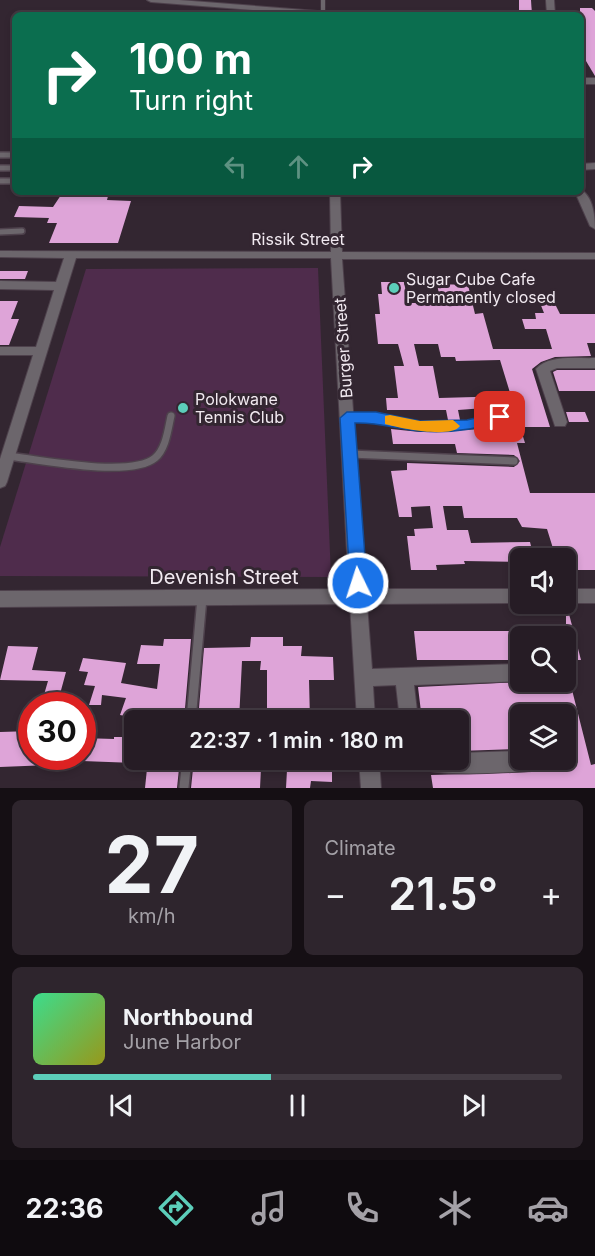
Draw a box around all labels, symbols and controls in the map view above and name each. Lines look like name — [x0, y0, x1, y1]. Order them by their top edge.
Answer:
text: 100 m — [129, 33, 252, 84]
icon: right — [30, 36, 108, 114]
text: Turn right — [129, 84, 253, 117]
icon: left — [219, 150, 252, 183]
icon: ahead — [282, 150, 315, 183]
icon: right — [345, 150, 378, 183]
street label: Rissik Street — [251, 229, 345, 249]
place label: Sugar Cube Cafe Permanently closed — [406, 269, 556, 307]
marker: Sugar Cube Cafe Permanently closed — [387, 281, 401, 295]
street label: Burger Street — [330, 297, 356, 399]
place label: Polokwane Tennis Club — [195, 389, 284, 427]
pin — [474, 391, 525, 442]
icon: arrive — [483, 400, 516, 433]
marker: Polokwane Tennis Club — [176, 401, 190, 415]
map controls — [510, 548, 576, 770]
button: sound — [510, 548, 576, 614]
position arrow — [326, 551, 390, 615]
street label: Devenish Street — [149, 565, 299, 589]
button: search — [510, 626, 576, 692]
speed limit sign: 30 — [18, 692, 96, 770]
button: layers — [510, 704, 576, 770]
text: 22:37 · 1 min · 180 m — [189, 727, 404, 753]
text: 27 — [105, 817, 199, 912]
text: Climate — [325, 836, 396, 860]
text: 21.5° — [388, 866, 498, 921]
text: − — [325, 874, 346, 914]
text: + — [540, 874, 562, 914]
text: km/h — [128, 904, 176, 928]
text: Northbound — [123, 1004, 253, 1030]
text: June Harbor — [123, 1030, 241, 1054]
icon: previous — [105, 1089, 138, 1122]
icon: pause — [281, 1089, 314, 1122]
icon: next — [457, 1089, 490, 1122]
icon: directions — [155, 1187, 197, 1229]
icon: music — [248, 1187, 290, 1229]
icon: phone — [341, 1187, 383, 1229]
icon: climate — [434, 1187, 476, 1229]
icon: car — [527, 1187, 569, 1229]
text: 22:36 — [26, 1192, 104, 1225]

